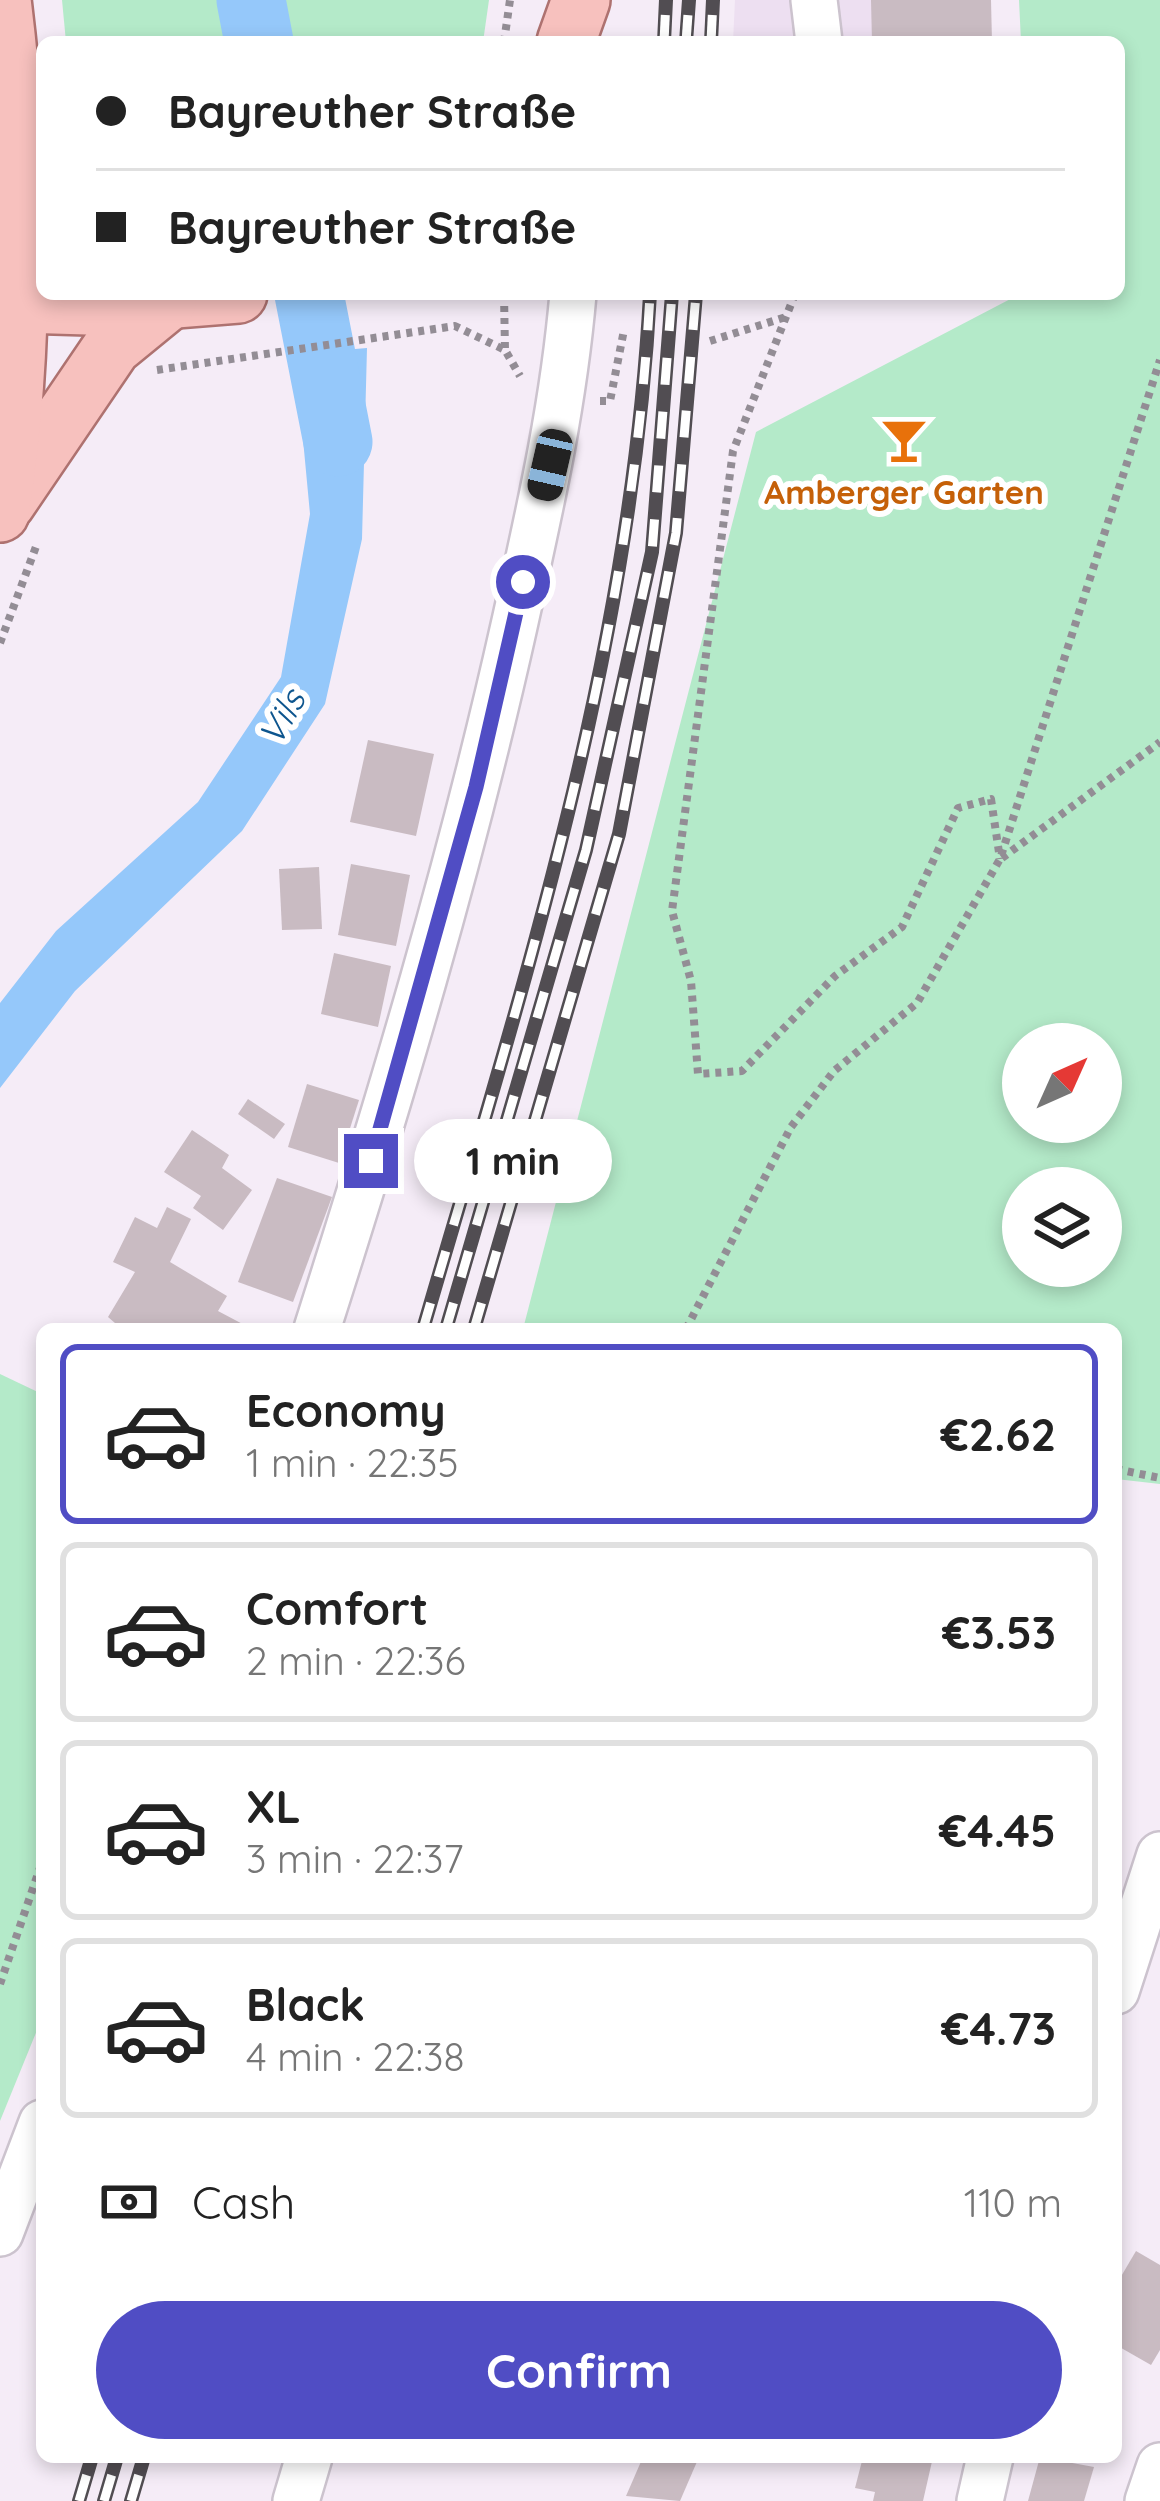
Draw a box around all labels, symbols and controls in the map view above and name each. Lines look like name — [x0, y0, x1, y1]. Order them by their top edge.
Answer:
text: Bayreuther Straße — [168, 83, 576, 139]
text: Bayreuther Straße — [168, 199, 576, 255]
bar icon: Amberger Garten — [879, 415, 929, 465]
car — [524, 426, 576, 504]
place label: Amberger Garten — [764, 471, 1044, 512]
route start — [496, 555, 550, 609]
water label: Vils — [248, 679, 315, 753]
north arrow — [1002, 1023, 1122, 1143]
map controls — [1002, 1023, 1122, 1287]
callout: 1 min — [413, 1119, 611, 1203]
route end — [344, 1134, 398, 1188]
text: 1 min — [466, 1136, 560, 1185]
button: layers — [1002, 1167, 1122, 1287]
icon: car — [102, 1380, 210, 1488]
text: Economy — [246, 1382, 446, 1438]
text: €2.62 — [940, 1406, 1056, 1462]
text: 1 min · 22:35 — [246, 1438, 459, 1487]
icon: car — [102, 1578, 210, 1686]
text: Comfort — [246, 1580, 428, 1636]
text: €3.53 — [942, 1604, 1056, 1660]
text: 2 min · 22:36 — [246, 1636, 466, 1685]
icon: car — [102, 1776, 210, 1884]
text: XL — [246, 1778, 301, 1834]
text: €4.45 — [939, 1802, 1056, 1858]
text: 3 min · 22:37 — [246, 1834, 463, 1883]
icon: car — [102, 1974, 210, 2082]
text: Black — [246, 1976, 365, 2032]
text: €4.73 — [941, 2000, 1056, 2056]
text: 4 min · 22:38 — [246, 2032, 465, 2081]
icon: cash — [96, 2169, 162, 2235]
text: Cash — [192, 2174, 295, 2230]
text: 110 m — [964, 2178, 1062, 2227]
button: Confirm — [96, 2301, 1062, 2439]

